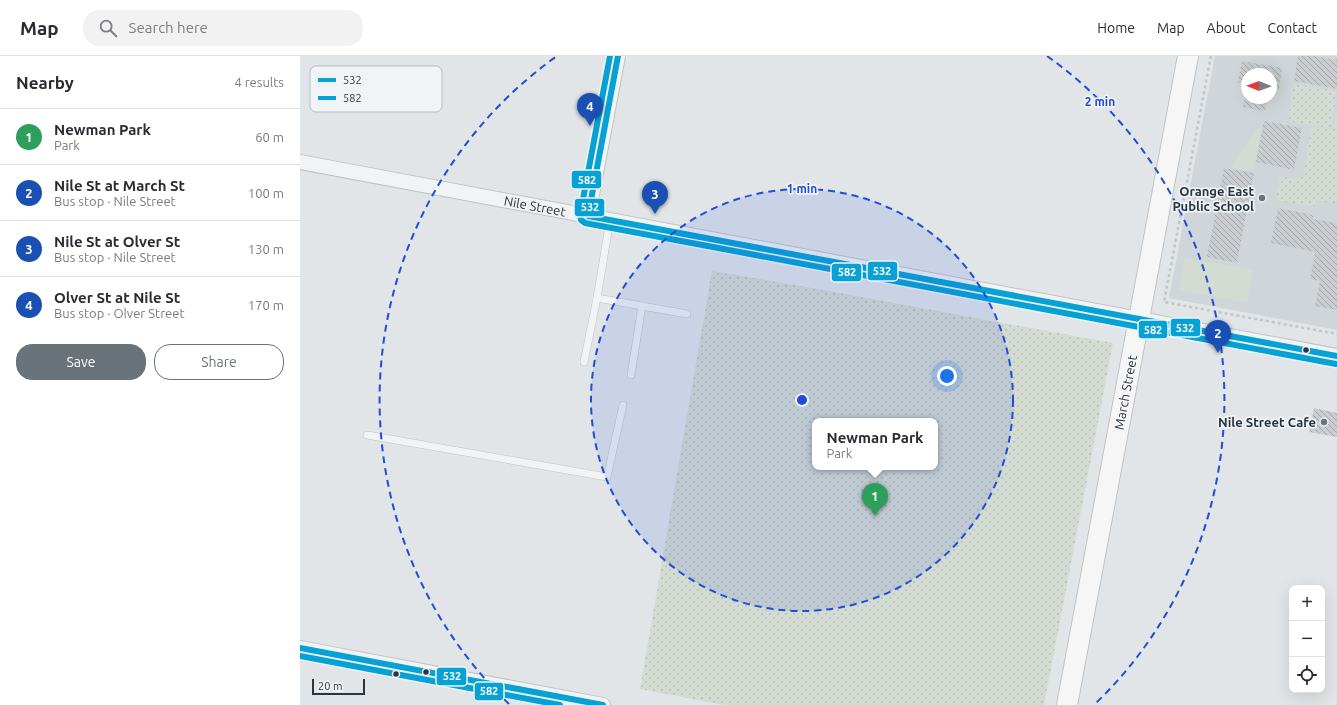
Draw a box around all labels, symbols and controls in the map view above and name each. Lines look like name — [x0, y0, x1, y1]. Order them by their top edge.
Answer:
search box — [83, 10, 363, 46]
text: Map — [20, 17, 59, 39]
icon: search — [97, 17, 119, 39]
text: Search here — [129, 19, 208, 36]
text: Home — [1097, 20, 1135, 36]
text: Map — [1157, 20, 1185, 36]
text: About — [1207, 20, 1246, 36]
text: Contact — [1268, 20, 1317, 36]
legend — [310, 66, 442, 112]
north arrow — [1241, 68, 1277, 104]
text: Nearby — [16, 73, 74, 92]
text: 532 — [343, 74, 362, 86]
text: 4 results — [234, 75, 284, 89]
text: 582 — [343, 92, 362, 104]
pin: 4 — [577, 93, 603, 126]
text: 2 min — [1085, 95, 1115, 108]
text: Newman Park — [54, 121, 151, 138]
text: 1 — [25, 130, 33, 144]
text: 60 m — [255, 130, 284, 144]
text: Park — [54, 138, 80, 152]
line badge: 582 — [571, 170, 602, 189]
text: 582 — [578, 174, 596, 186]
text: Nile St at March St — [54, 177, 185, 194]
pin: 3 — [642, 181, 668, 214]
text: 1 min — [787, 182, 817, 195]
place label: Orange East Public School — [1172, 184, 1254, 213]
text: 2 — [25, 186, 33, 200]
text: 100 m — [248, 186, 284, 200]
street label: Nile Street — [503, 193, 567, 219]
marker: Orange East Public School — [1257, 193, 1267, 203]
text: Bus stop · Nile Street — [54, 194, 176, 208]
line badge: 532 — [574, 198, 605, 217]
text: 532 — [581, 201, 599, 213]
text: Nile St at Olver St — [54, 233, 180, 250]
text: 3 — [25, 242, 33, 256]
text: 130 m — [248, 242, 284, 256]
text: Bus stop · Nile Street — [54, 250, 176, 264]
line badge: 532 — [867, 261, 898, 281]
line badge: 582 — [831, 263, 862, 282]
text: 532 — [873, 265, 891, 277]
text: 582 — [838, 266, 856, 278]
text: Olver St at Nile St — [54, 289, 180, 306]
text: 4 — [25, 298, 33, 312]
text: 170 m — [248, 298, 284, 312]
text: Bus stop · Olver Street — [54, 306, 185, 320]
line badge: 532 — [1170, 318, 1201, 337]
line badge: 582 — [1138, 320, 1168, 339]
pin: 2 — [1205, 320, 1231, 353]
text: 532 — [1176, 322, 1194, 334]
text: 582 — [1144, 324, 1162, 336]
button: Save — [16, 344, 146, 380]
button: Share — [154, 344, 284, 380]
unlabelled marker — [1301, 345, 1311, 355]
street label: March Street — [1111, 354, 1139, 431]
your location — [937, 366, 957, 386]
centre of rings — [795, 393, 809, 407]
place label: Nile Street Cafe — [1218, 415, 1316, 429]
marker: Nile Street Cafe — [1319, 417, 1329, 427]
popup — [812, 418, 938, 470]
text: Newman Park — [827, 429, 923, 446]
text: Park — [827, 446, 852, 460]
pin: 1 — [862, 483, 888, 516]
map controls — [1289, 585, 1325, 693]
button: + — [1289, 585, 1325, 621]
button: − — [1289, 621, 1325, 657]
button: locate — [1289, 657, 1325, 693]
unlabelled marker — [421, 667, 431, 677]
line badge: 532 — [436, 667, 467, 686]
unlabelled marker — [391, 669, 401, 679]
text: 532 — [443, 670, 461, 682]
scale bar — [312, 677, 365, 696]
text: 20 m — [318, 680, 342, 692]
line badge: 582 — [474, 682, 504, 701]
text: 582 — [480, 685, 498, 697]

